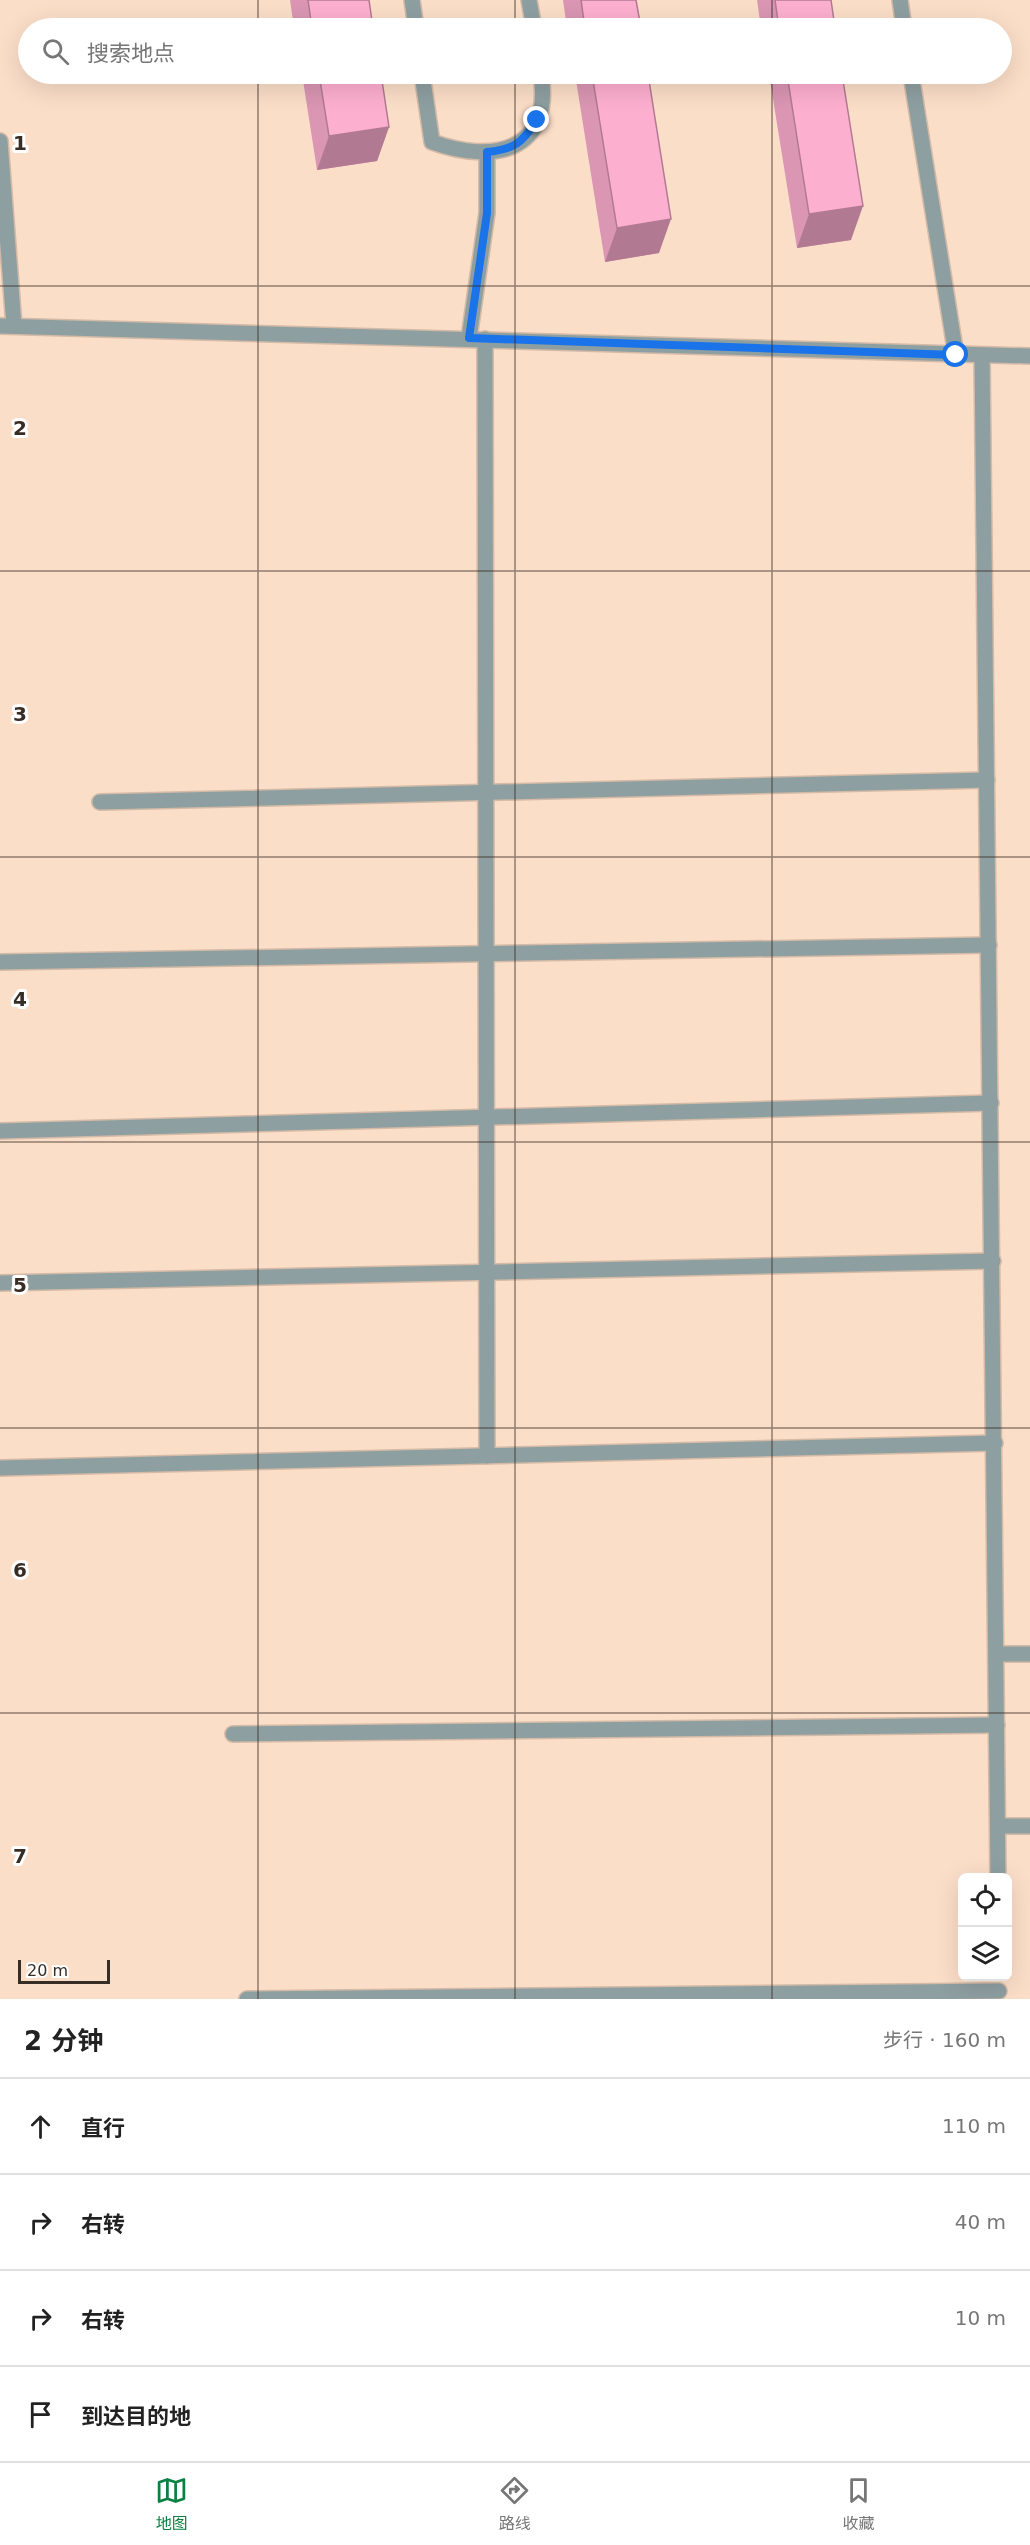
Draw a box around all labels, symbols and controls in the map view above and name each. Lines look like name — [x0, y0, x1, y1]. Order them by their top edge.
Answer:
search box — [18, 18, 1012, 84]
icon: search — [39, 35, 72, 68]
text: 搜索地点 — [87, 41, 175, 66]
route end — [523, 106, 549, 132]
text: 1 — [13, 131, 27, 155]
route start — [942, 341, 968, 367]
text: 2 — [13, 416, 27, 440]
text: 3 — [13, 702, 27, 726]
text: 4 — [13, 987, 27, 1011]
text: 5 — [13, 1273, 27, 1297]
text: 6 — [13, 1558, 27, 1582]
text: 7 — [13, 1844, 27, 1868]
map controls — [958, 1873, 1012, 1981]
button: locate — [958, 1873, 1012, 1927]
button: layers — [958, 1927, 1012, 1981]
scale bar — [18, 1957, 110, 1984]
text: 20 m — [27, 1961, 68, 1980]
text: 2 分钟 — [24, 2026, 103, 2056]
text: 步行 · 160 m — [883, 2028, 1006, 2052]
icon: ahead — [24, 2110, 57, 2143]
text: 110 m — [942, 2114, 1006, 2138]
text: 直行 — [81, 2116, 125, 2141]
icon: right — [24, 2206, 57, 2239]
text: 40 m — [955, 2210, 1006, 2234]
text: 右转 — [81, 2212, 125, 2237]
icon: right — [24, 2302, 57, 2335]
text: 10 m — [955, 2306, 1006, 2330]
text: 右转 — [81, 2308, 125, 2333]
icon: arrive — [24, 2398, 57, 2431]
text: 到达目的地 — [81, 2404, 191, 2429]
tab: 地图 — [155, 2474, 188, 2534]
tab: 路线 — [498, 2474, 531, 2534]
tab: 收藏 — [842, 2474, 875, 2534]

